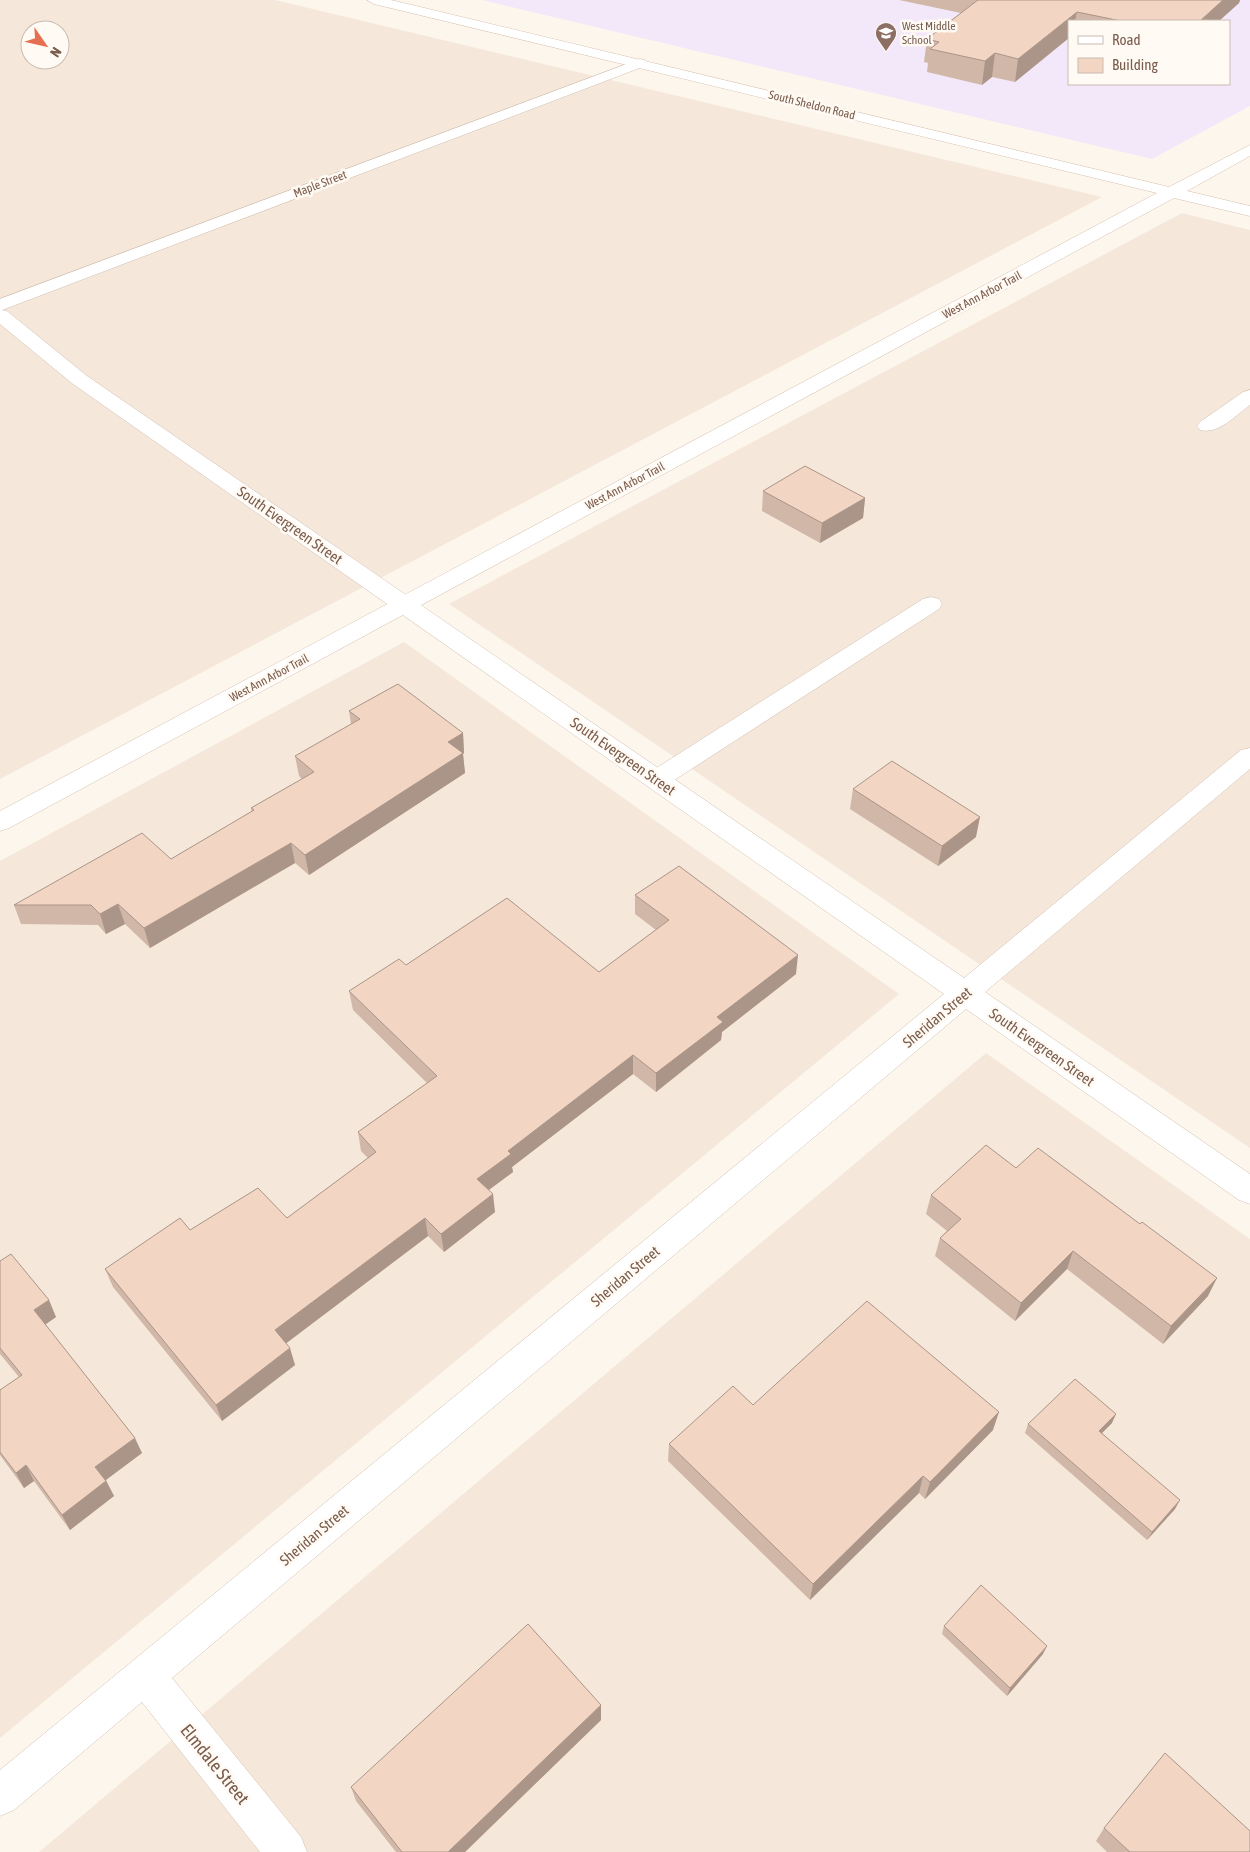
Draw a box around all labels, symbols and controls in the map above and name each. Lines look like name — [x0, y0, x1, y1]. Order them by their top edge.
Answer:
place label: West Middle School — [902, 19, 956, 47]
north arrow — [20, 20, 70, 70]
legend — [1068, 20, 1230, 85]
school or university icon: West Middle School — [874, 21, 898, 52]
text: Road — [1112, 31, 1141, 48]
text: N — [47, 44, 65, 60]
text: Building — [1112, 56, 1158, 73]
street label: South Sheldon Road — [767, 88, 857, 122]
street label: Maple Street — [291, 167, 349, 201]
street label: West Ann Arbor Trail — [940, 268, 1025, 322]
street label: West Ann Arbor Trail — [583, 459, 668, 513]
street label: South Evergreen Street — [234, 482, 346, 568]
street label: West Ann Arbor Trail — [227, 651, 312, 705]
street label: South Evergreen Street — [567, 713, 679, 799]
street label: Sheridan Street — [899, 983, 975, 1051]
street label: South Evergreen Street — [986, 1004, 1098, 1090]
street label: Sheridan Street — [587, 1242, 663, 1310]
street label: Sheridan Street — [276, 1501, 352, 1569]
street label: Elmdale Street — [176, 1720, 254, 1808]

